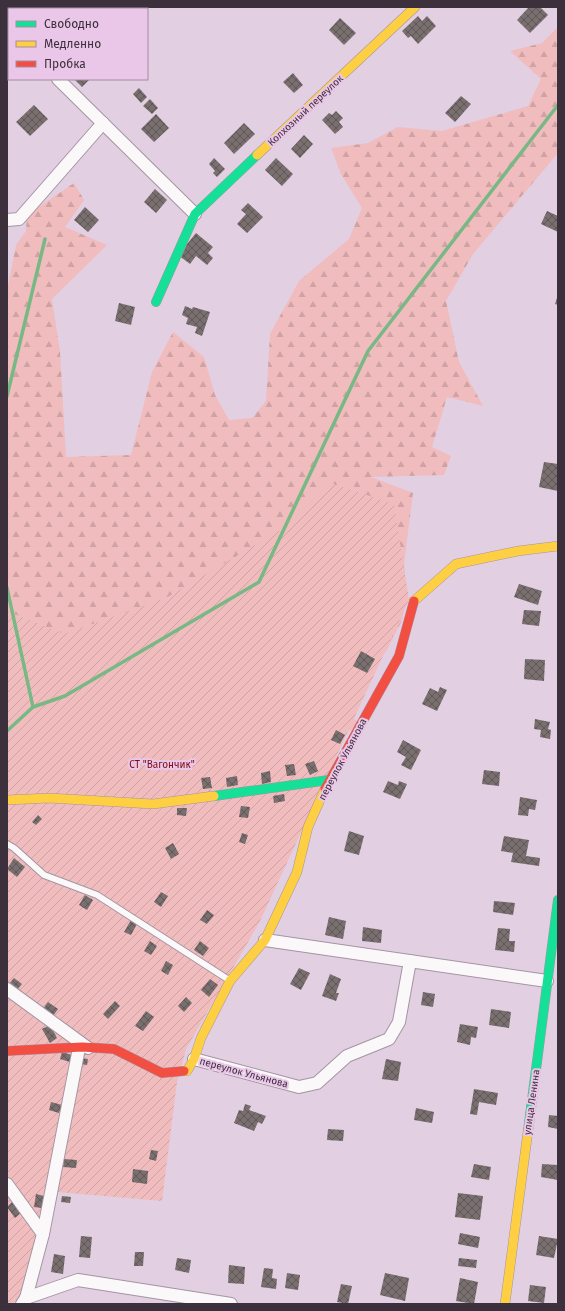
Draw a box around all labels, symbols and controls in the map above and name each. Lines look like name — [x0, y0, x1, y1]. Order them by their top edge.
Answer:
legend — [8, 8, 148, 80]
text: Свободно — [44, 17, 99, 31]
text: Медленно — [44, 37, 101, 51]
text: Пробка — [44, 57, 86, 71]
street label: Колхозный переулок — [265, 72, 346, 149]
street label: переулок Ульянова — [316, 716, 370, 802]
park label: СТ "Вагончик" — [129, 759, 195, 771]
street label: переулок Ульянова — [198, 1055, 289, 1091]
street label: улица Ленина — [521, 1069, 543, 1136]

